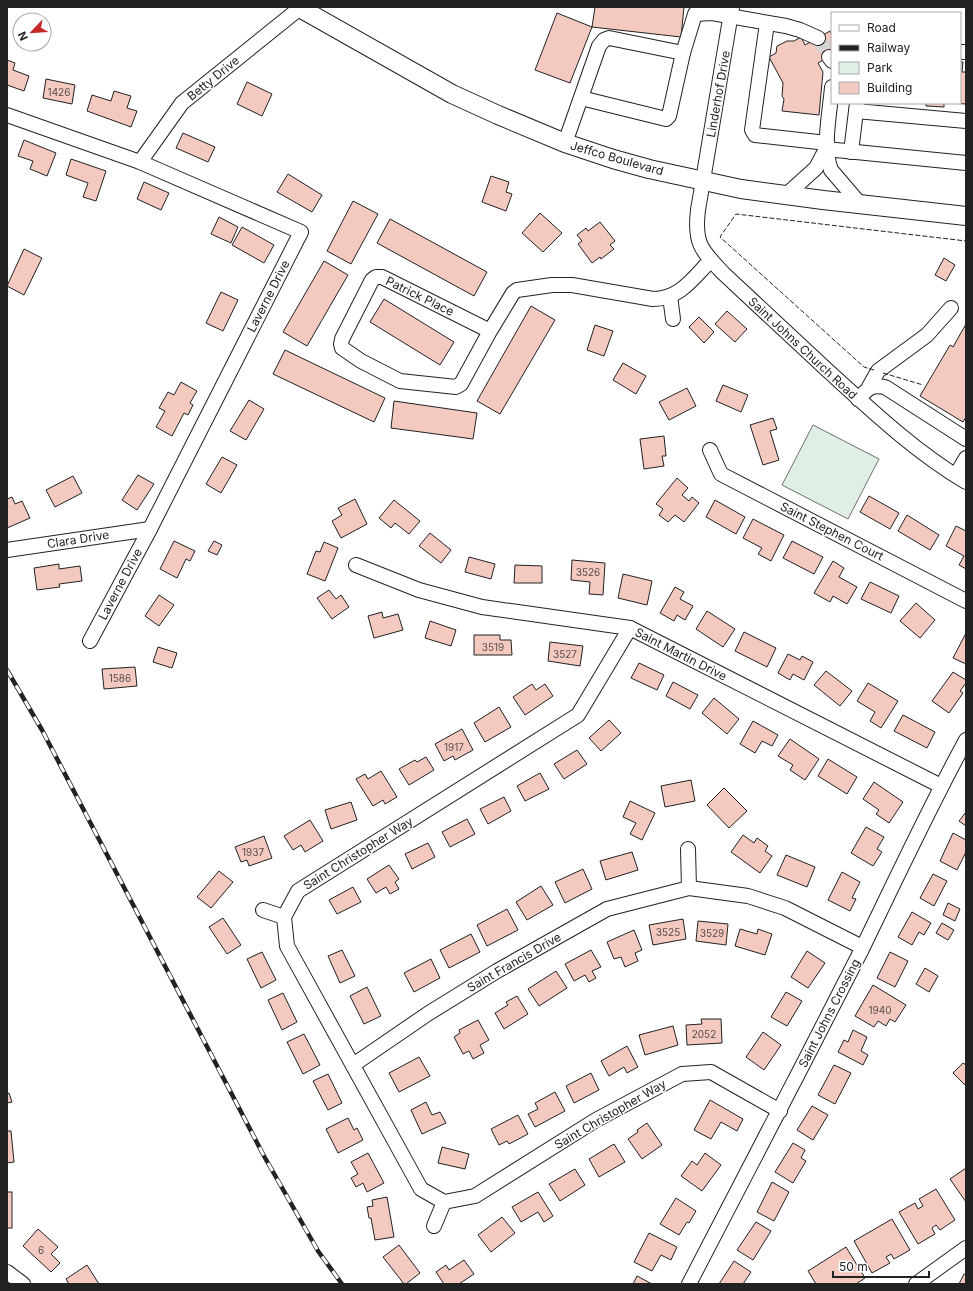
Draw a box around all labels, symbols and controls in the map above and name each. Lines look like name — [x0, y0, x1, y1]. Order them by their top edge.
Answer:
north arrow — [12, 12, 52, 52]
legend — [831, 12, 961, 104]
text: Road — [867, 20, 896, 35]
text: N — [15, 29, 31, 43]
text: Railway — [867, 40, 911, 55]
street label: Linderhof Drive — [703, 50, 733, 138]
street label: Betty Drive — [184, 52, 242, 104]
text: Park — [867, 60, 893, 75]
text: Building — [867, 80, 912, 95]
house number: 1426 — [48, 86, 70, 98]
street label: Jeffco Boulevard — [569, 138, 665, 178]
street label: Laverne Drive — [243, 257, 293, 335]
street label: Patrick Place — [383, 273, 457, 319]
street label: Saint Johns Church Road — [746, 294, 860, 402]
street label: Saint Stephen Court — [778, 498, 886, 564]
street label: Clara Drive — [46, 527, 110, 551]
street label: Laverne Drive — [95, 546, 145, 622]
house number: 3526 — [576, 566, 600, 578]
street label: Saint Martin Drive — [633, 624, 729, 684]
house number: 3519 — [482, 641, 504, 653]
house number: 3527 — [553, 648, 577, 660]
house number: 1586 — [109, 672, 131, 684]
house number: 1917 — [444, 741, 464, 753]
street label: Saint Christopher Way — [300, 813, 416, 893]
house number: 1937 — [242, 846, 264, 858]
house number: 3525 — [656, 926, 680, 938]
house number: 3529 — [700, 927, 724, 939]
street label: Saint Francis Drive — [464, 929, 564, 995]
street label: Saint Johns Crossing — [795, 956, 863, 1070]
house number: 1940 — [868, 1004, 892, 1016]
house number: 2052 — [692, 1028, 716, 1040]
street label: Saint Christopher Way — [552, 1076, 669, 1152]
house number: 6 — [38, 1244, 44, 1256]
scale bar — [833, 1253, 929, 1279]
text: 50 m — [839, 1259, 868, 1274]

